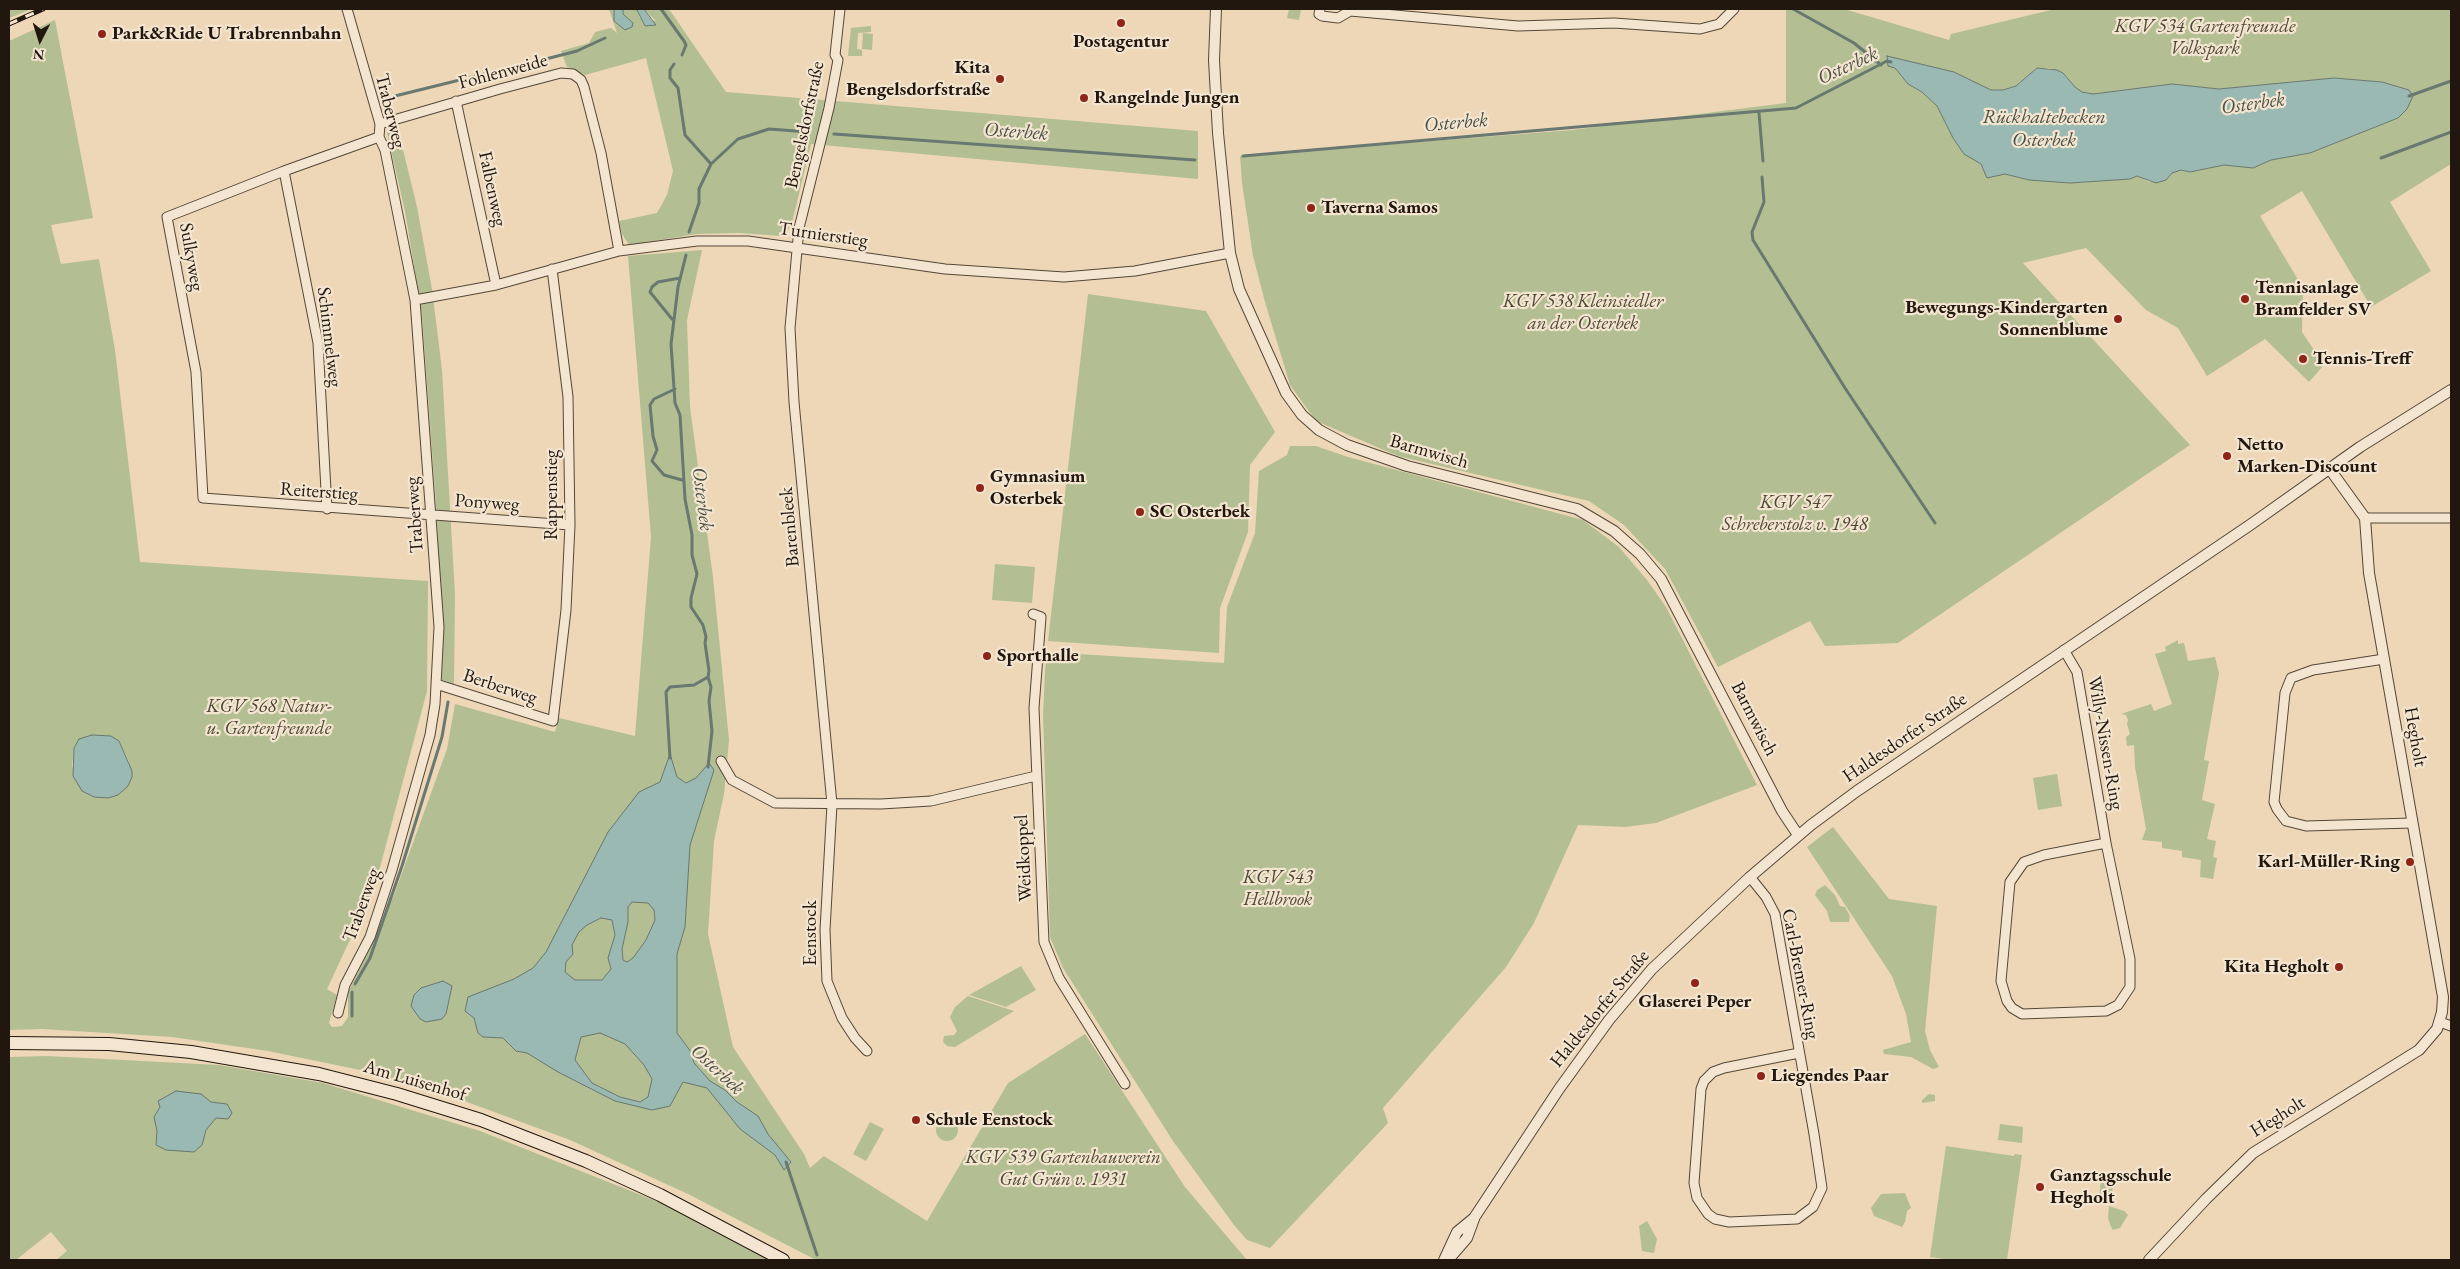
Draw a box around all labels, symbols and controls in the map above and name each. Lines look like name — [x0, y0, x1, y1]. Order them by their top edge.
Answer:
north arrow — [15, 15, 65, 65]
park label: KGV 534 Gartenfreunde Volkspark — [2115, 16, 2295, 60]
marker: Postagentur — [1115, 17, 1127, 29]
place label: Park&Ride U Trabrennbahn — [112, 23, 341, 45]
marker: Park&Ride U Trabrennbahn — [96, 28, 108, 40]
place label: Postagentur — [1073, 31, 1169, 53]
water label: Osterbek — [1814, 42, 1882, 90]
text: N — [32, 45, 45, 64]
street label: Fohlenweide — [456, 49, 550, 95]
place label: Kita Bengelsdorfstraße — [846, 57, 990, 101]
street label: Bengelsdorfstraße — [780, 59, 830, 191]
street label: Traberweg — [370, 71, 410, 151]
marker: Kita Bengelsdorfstraße — [994, 73, 1006, 85]
place label: Rangelnde Jungen — [1094, 87, 1239, 109]
water label: Osterbek — [2220, 88, 2286, 120]
marker: Rangelnde Jungen — [1078, 92, 1090, 104]
water label: Rückhaltebecken Osterbek — [1982, 106, 2106, 153]
water label: Osterbek — [1423, 108, 1489, 138]
water label: Osterbek — [983, 118, 1049, 146]
street label: Falbenweg — [473, 149, 511, 229]
place label: Taverna Samos — [1321, 197, 1438, 219]
marker: Taverna Samos — [1305, 202, 1317, 214]
street label: Turnierstieg — [777, 217, 869, 253]
street label: Sulkyweg — [174, 221, 208, 293]
place label: Tennisanlage Bramfelder SV — [2255, 277, 2371, 321]
street label: Schimmelweg — [312, 286, 346, 388]
park label: KGV 538 Kleinsiedler an der Osterbek — [1503, 291, 1663, 335]
marker: Tennisanlage Bramfelder SV — [2239, 293, 2251, 305]
place label: Bewegungs-Kindergarten Sonnenblume — [1905, 297, 2108, 341]
marker: Bewegungs-Kindergarten Sonnenblume — [2112, 313, 2124, 325]
place label: Tennis-Treff — [2313, 348, 2411, 370]
marker: Tennis-Treff — [2297, 353, 2309, 365]
street label: Barmwisch — [1387, 430, 1471, 474]
place label: Netto Marken-Discount — [2237, 434, 2377, 478]
street label: Rappenstieg — [541, 450, 563, 540]
marker: Netto Marken-Discount — [2221, 450, 2233, 462]
water label: Osterbek — [686, 466, 718, 532]
place label: Gymnasium Osterbek — [990, 466, 1085, 510]
street label: Traberweg — [401, 476, 429, 554]
street label: Reiterstieg — [279, 478, 359, 506]
marker: Gymnasium Osterbek — [974, 482, 986, 494]
street label: Barenbleek — [775, 486, 805, 568]
street label: Ponyweg — [454, 489, 520, 517]
park label: KGV 547 Schreberstolz v. 1948 — [1722, 492, 1868, 536]
place label: SC Osterbek — [1150, 501, 1250, 523]
marker: SC Osterbek — [1134, 506, 1146, 518]
place label: Sporthalle — [997, 645, 1079, 667]
marker: Sporthalle — [981, 650, 993, 662]
street label: Berberweg — [460, 664, 540, 710]
street label: Willy-Nissen-Ring — [2082, 674, 2128, 812]
street label: Barmwisch — [1726, 678, 1782, 760]
street label: Haldesdorfer Straße — [1839, 688, 1971, 788]
park label: KGV 568 Natur- u. Gartenfreunde — [206, 696, 332, 740]
street label: Hegholt — [2399, 705, 2431, 769]
street label: Weidkoppel — [1010, 814, 1038, 902]
place label: Karl-Müller-Ring — [2258, 851, 2400, 873]
marker: Karl-Müller-Ring — [2404, 856, 2416, 868]
street label: Traberweg — [338, 865, 386, 945]
park label: KGV 543 Hellbrook — [1243, 867, 1313, 911]
street label: Eenstock — [800, 900, 822, 966]
street label: Carl-Bremer-Ring — [1776, 907, 1824, 1041]
street label: Haldesdorfer Straße — [1546, 946, 1654, 1072]
place label: Kita Hegholt — [2224, 956, 2329, 978]
marker: Kita Hegholt — [2333, 961, 2345, 973]
marker: Glaserei Peper — [1689, 977, 1701, 989]
place label: Glaserei Peper — [1639, 991, 1751, 1013]
water label: Osterbek — [685, 1039, 749, 1101]
street label: Am Luisenhof — [361, 1055, 469, 1107]
place label: Liegendes Paar — [1771, 1065, 1889, 1087]
marker: Liegendes Paar — [1755, 1070, 1767, 1082]
street label: Hegholt — [2246, 1091, 2310, 1143]
place label: Schule Eenstock — [926, 1109, 1053, 1131]
marker: Schule Eenstock — [910, 1114, 922, 1126]
park label: KGV 539 Gartenbauverein Gut Grün v. 1931 — [965, 1147, 1161, 1191]
place label: Ganztagsschule Hegholt — [2050, 1165, 2171, 1209]
marker: Ganztagsschule Hegholt — [2034, 1181, 2046, 1193]

